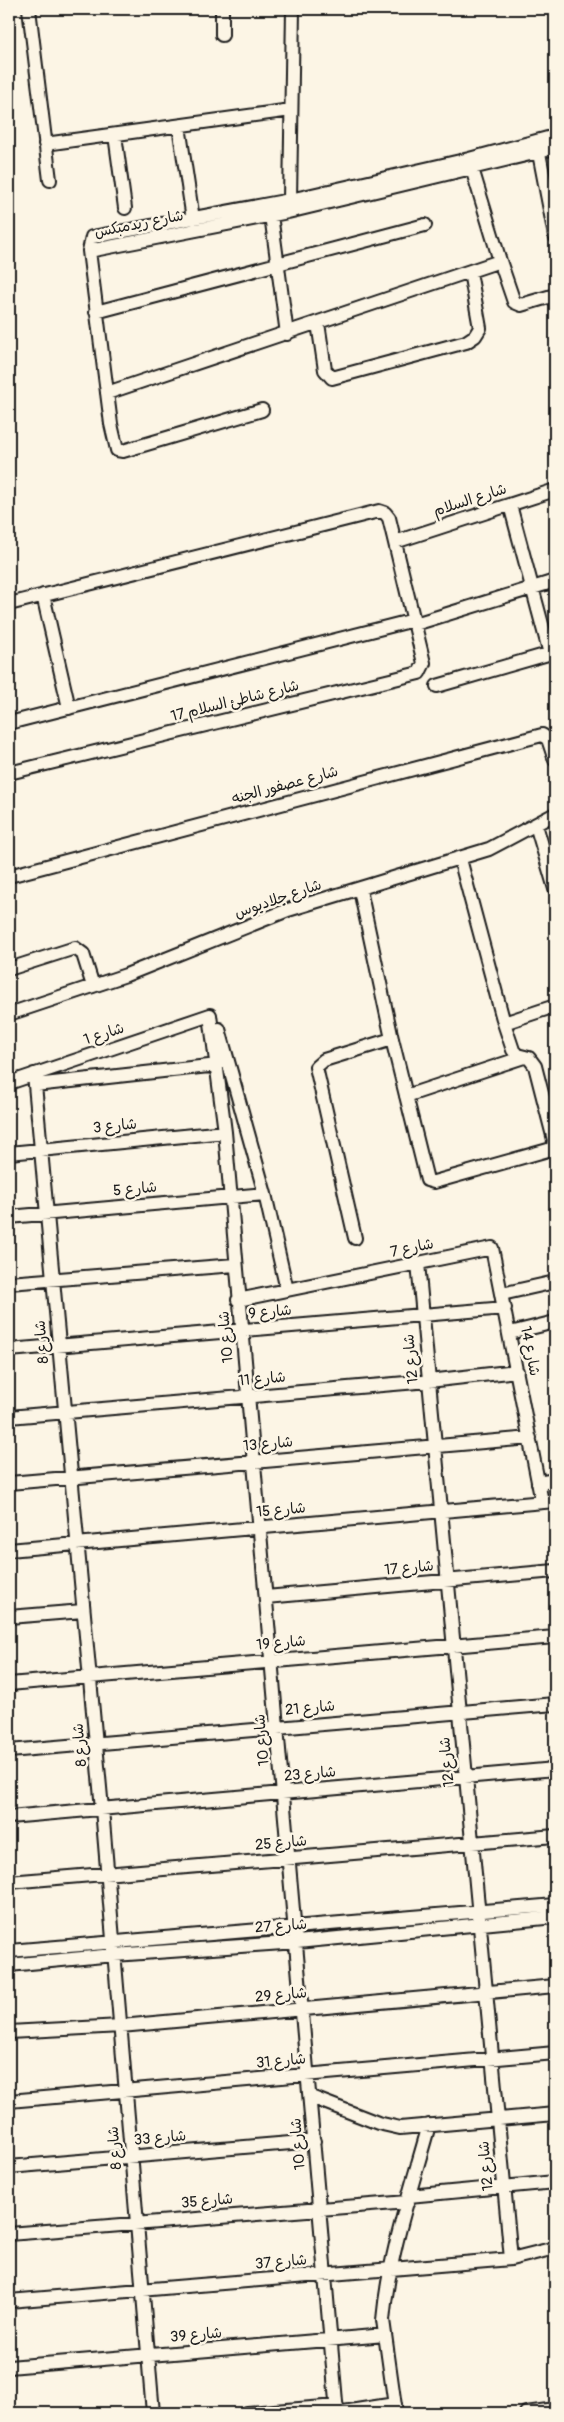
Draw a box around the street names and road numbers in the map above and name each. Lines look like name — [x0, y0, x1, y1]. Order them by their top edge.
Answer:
street label: شارع ريدمبكس — [93, 206, 185, 242]
street label: شارع السلام — [431, 479, 509, 522]
street label: شارع شاطئ السلام 17 — [169, 676, 301, 727]
street label: شارع عصفور الجنه — [230, 762, 340, 808]
street label: شارع جلاديوس — [232, 875, 324, 923]
street label: شارع 1 — [81, 1019, 127, 1049]
street label: شارع 3 — [92, 1114, 138, 1138]
street label: شارع 5 — [112, 1178, 158, 1200]
street label: شارع 7 — [389, 1234, 435, 1262]
street label: شارع 9 — [248, 1301, 292, 1323]
street label: شارع 10 — [214, 1310, 238, 1364]
street label: شارع 8 — [31, 1320, 53, 1364]
street label: شارع 14 — [516, 1325, 544, 1377]
street label: شارع 12 — [399, 1333, 423, 1385]
street label: شارع 11 — [238, 1367, 286, 1391]
street label: شارع 13 — [242, 1432, 294, 1456]
street label: شارع 15 — [255, 1498, 307, 1522]
street label: شارع 17 — [384, 1556, 434, 1580]
street label: شارع 19 — [256, 1631, 306, 1655]
street label: شارع 21 — [284, 1696, 336, 1720]
street label: شارع 10 — [250, 1713, 274, 1767]
street label: شارع 8 — [69, 1723, 91, 1767]
street label: شارع 12 — [435, 1736, 459, 1788]
street label: شارع 23 — [283, 1762, 337, 1786]
street label: شارع 25 — [254, 1831, 308, 1855]
street label: شارع 27 — [254, 1915, 308, 1937]
street label: شارع 29 — [254, 1983, 308, 2007]
street label: شارع 31 — [255, 2049, 307, 2073]
street label: شارع 10 — [286, 2117, 310, 2171]
street label: شارع 8 — [104, 2126, 126, 2170]
street label: شارع 33 — [133, 2126, 187, 2150]
street label: شارع 12 — [474, 2140, 498, 2192]
street label: شارع 35 — [180, 2189, 234, 2213]
street label: شارع 37 — [254, 2250, 308, 2274]
street label: شارع 39 — [169, 2323, 223, 2347]

